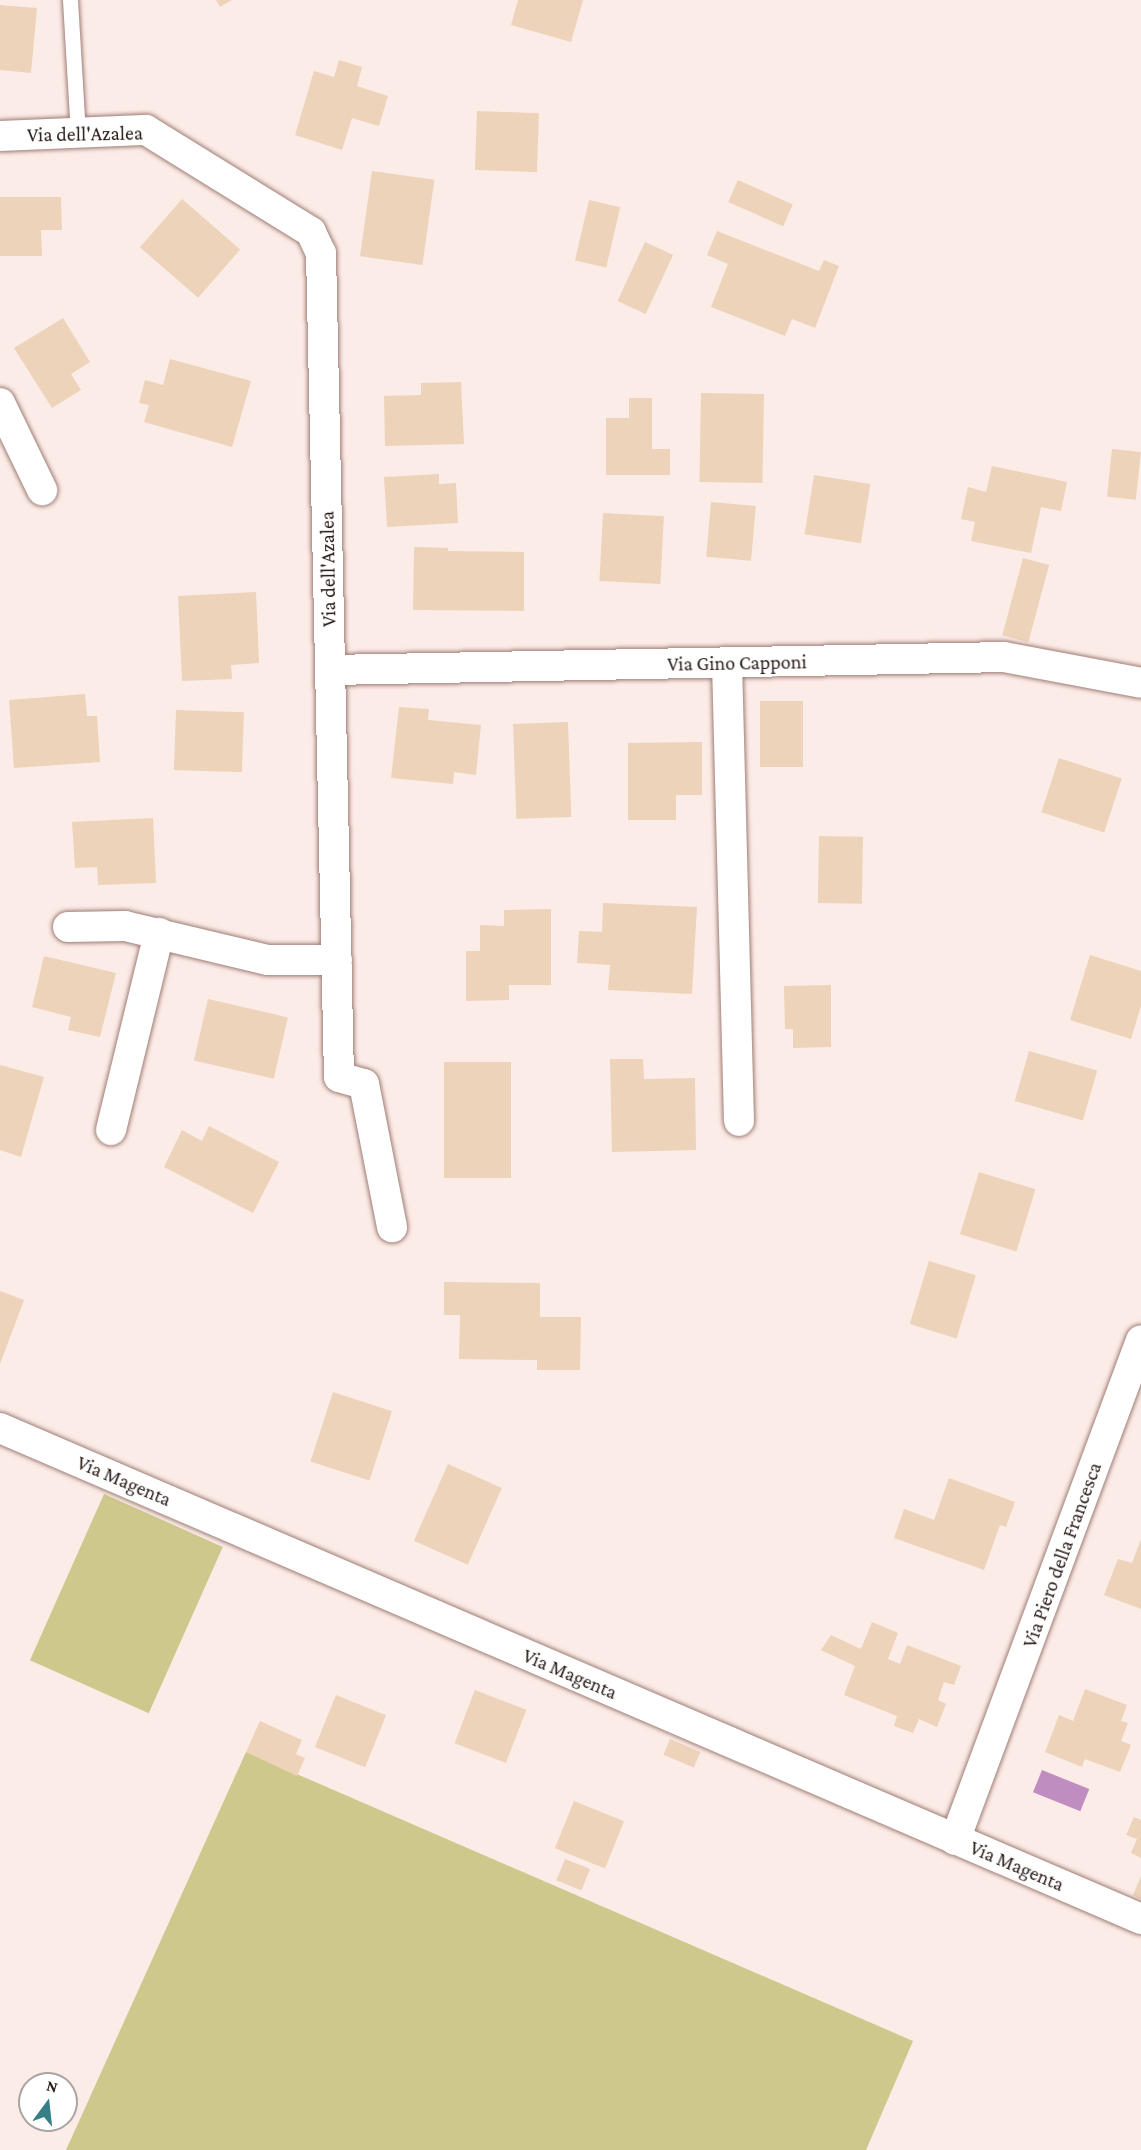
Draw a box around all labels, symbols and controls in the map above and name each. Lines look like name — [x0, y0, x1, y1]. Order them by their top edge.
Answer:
street label: Via dell'Azalea — [27, 121, 143, 147]
street label: Via dell'Azalea — [315, 511, 341, 627]
street label: Via Gino Capponi — [667, 650, 807, 676]
street label: Via Magenta — [73, 1450, 175, 1512]
street label: Via Piero della Francesca — [1017, 1459, 1107, 1651]
street label: Via Magenta — [519, 1643, 621, 1705]
street label: Via Magenta — [966, 1835, 1068, 1897]
north arrow — [18, 2072, 78, 2132]
text: N — [45, 2076, 60, 2096]

